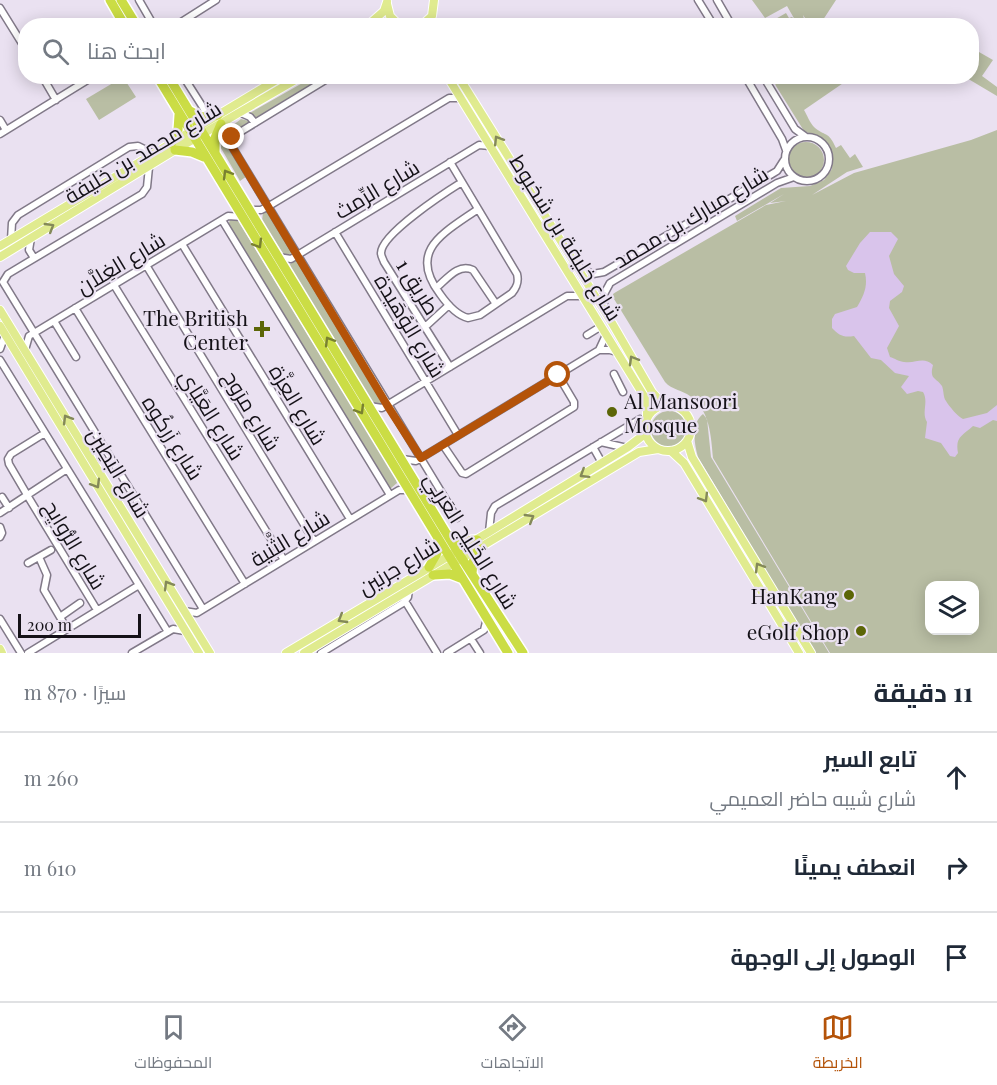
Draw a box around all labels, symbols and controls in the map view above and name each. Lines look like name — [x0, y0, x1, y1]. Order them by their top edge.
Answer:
search box — [18, 18, 979, 84]
icon: search — [39, 35, 72, 68]
text: ابحث هنا — [87, 35, 166, 65]
street label: شارع محمد بن خليفة — [58, 93, 227, 211]
route end — [218, 123, 244, 149]
one-way arrow — [494, 136, 506, 146]
street label: شارع خليفة بن شخبوط — [503, 149, 629, 326]
street label: شارع الرِّمث — [328, 152, 425, 226]
street label: شارع مبارك بن محمد — [607, 159, 774, 275]
one-way arrow — [223, 170, 235, 180]
one-way arrow — [44, 222, 54, 234]
street label: شارع الغِلاَّن — [70, 225, 171, 301]
one-way arrow — [251, 238, 263, 248]
street label: طريق 1 — [390, 253, 447, 320]
street label: شارع الوُهَيدة — [367, 268, 453, 383]
place label: The British Center — [143, 303, 249, 355]
marker: The British Center — [253, 320, 271, 338]
one-way arrow — [324, 337, 336, 347]
one-way arrow — [629, 356, 640, 366]
street label: شارع العِزَّة — [262, 359, 334, 450]
route start — [544, 361, 570, 387]
street label: شارع العَيَّاي — [171, 363, 252, 467]
street label: شارع مرَوح — [216, 365, 288, 457]
place label: Al Mansoori Mosque — [623, 386, 738, 438]
street label: شارع زَركُوه — [135, 390, 211, 486]
one-way arrow — [352, 404, 364, 414]
marker: Al Mansoori Mosque — [605, 405, 619, 419]
one-way arrow — [62, 415, 74, 425]
street label: شارع البَطِين — [81, 422, 158, 523]
street label: شارع الخَلِيج العَربِي — [415, 466, 525, 616]
one-way arrow — [580, 467, 590, 479]
one-way arrow — [89, 478, 100, 488]
one-way arrow — [697, 492, 709, 502]
street label: شارع الرُّوايِح — [37, 494, 114, 595]
street label: شارع الثَّنية — [244, 501, 335, 573]
one-way arrow — [524, 513, 534, 525]
street label: شارع جرنين — [352, 530, 445, 602]
one-way arrow — [755, 563, 767, 573]
one-way arrow — [164, 581, 176, 591]
place label: HanKang — [751, 581, 837, 609]
map controls — [925, 581, 979, 635]
button: layers — [925, 581, 979, 635]
marker: HanKang — [842, 588, 856, 602]
scale bar — [18, 611, 141, 638]
one-way arrow — [338, 612, 348, 623]
text: 200 m — [27, 614, 72, 635]
place label: eGolf Shop — [747, 617, 849, 645]
marker: eGolf Shop — [854, 624, 868, 638]
text: 11 دقيقة — [874, 674, 973, 709]
text: سيرًا · 870 m — [24, 678, 126, 705]
text: تابع السير — [823, 743, 916, 773]
icon: ahead — [940, 761, 973, 794]
text: 260 m — [24, 764, 79, 791]
text: شارع شيبه حاضر العميمي — [710, 784, 916, 811]
text: انعطف يمينًا — [794, 851, 916, 881]
icon: right — [940, 851, 973, 884]
text: 610 m — [24, 854, 77, 881]
text: الوصول إلى الوجهة — [730, 941, 916, 971]
icon: arrive — [940, 941, 973, 974]
tab: المحفوظات — [134, 1011, 212, 1077]
tab: الاتجاهات — [481, 1011, 544, 1077]
tab: الخريطة — [813, 1011, 863, 1077]

